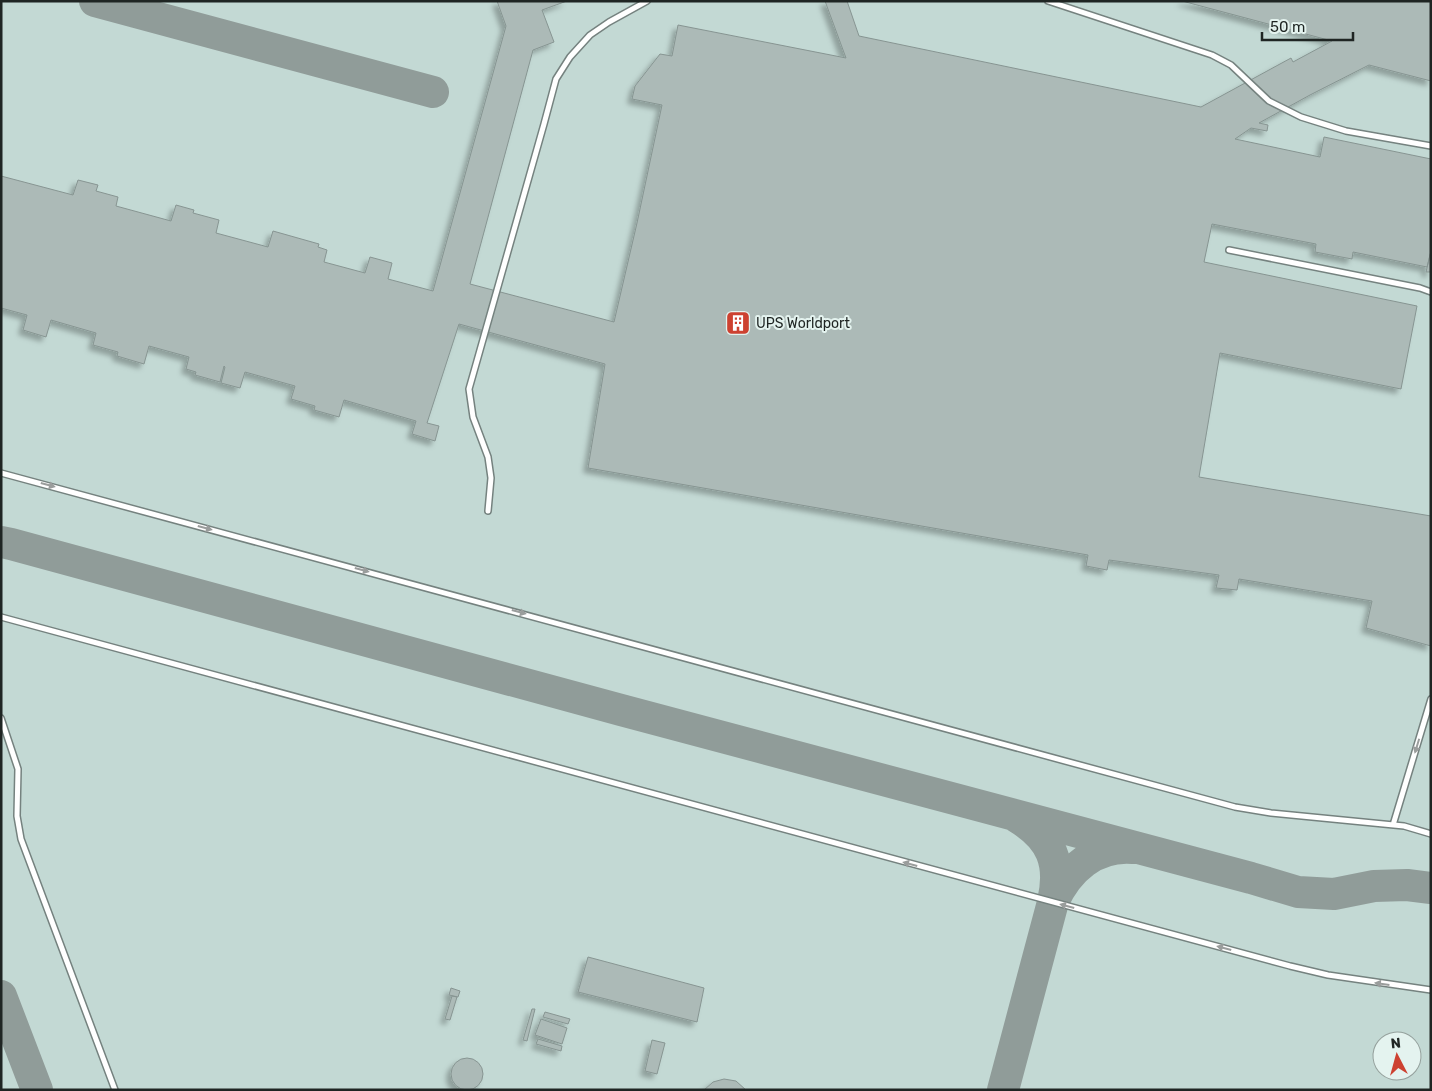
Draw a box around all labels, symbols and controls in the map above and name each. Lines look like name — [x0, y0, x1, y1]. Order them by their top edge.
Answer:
scale bar — [1262, 10, 1353, 42]
text: 50 m — [1270, 18, 1305, 36]
building icon: UPS Worldport — [725, 310, 751, 336]
place label: UPS Worldport — [756, 315, 850, 332]
one-way arrow — [41, 482, 56, 490]
one-way arrow — [198, 524, 213, 532]
one-way arrow — [355, 566, 370, 574]
one-way arrow — [512, 609, 527, 617]
one-way arrow — [1412, 738, 1420, 753]
one-way arrow — [903, 859, 918, 867]
one-way arrow — [1060, 901, 1075, 909]
one-way arrow — [1217, 944, 1232, 952]
one-way arrow — [1374, 979, 1390, 987]
north arrow — [1372, 1031, 1422, 1081]
text: N — [1390, 1035, 1402, 1053]

